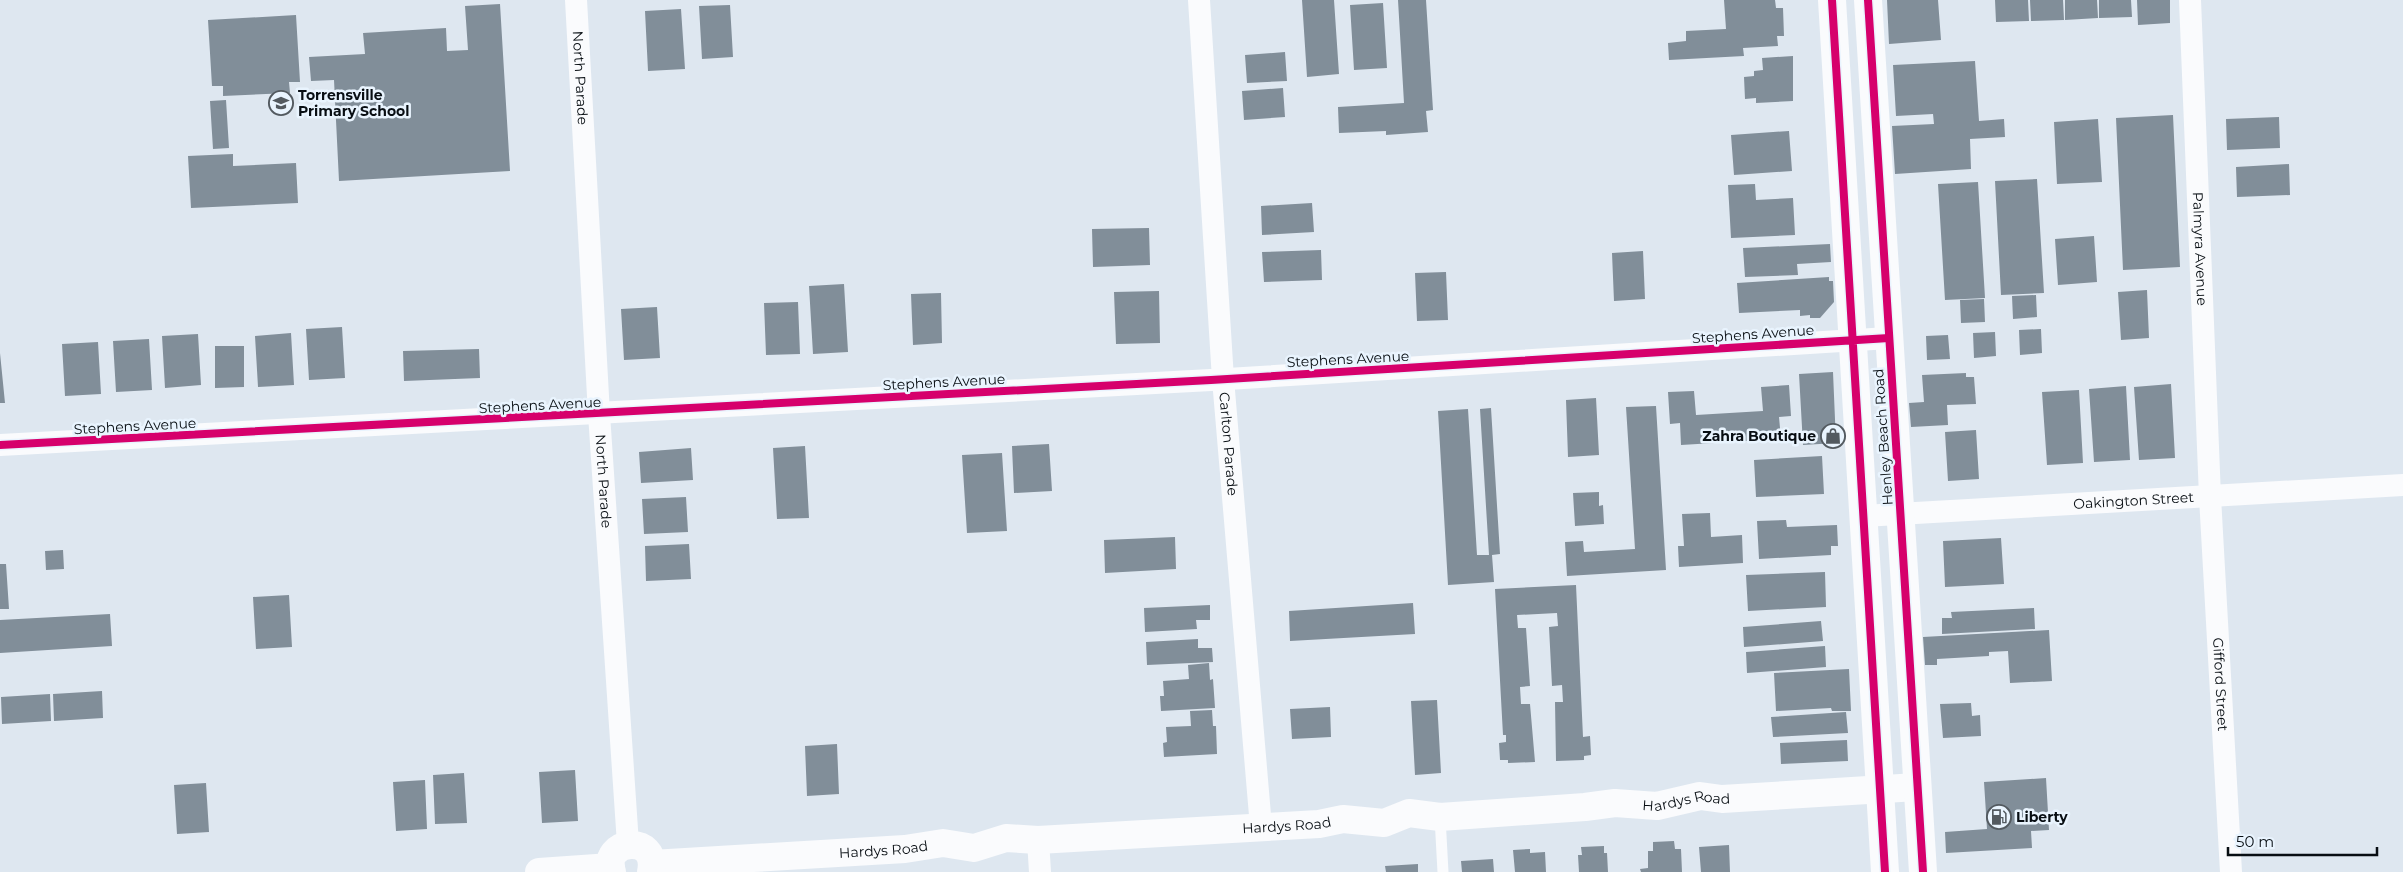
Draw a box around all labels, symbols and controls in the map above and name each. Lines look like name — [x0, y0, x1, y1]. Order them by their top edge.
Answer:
street label: North Parade — [569, 30, 592, 125]
place label: Torrensville Primary School — [298, 86, 409, 120]
school or university icon: Torrensville Primary School — [268, 90, 294, 116]
street label: Palmyra Avenue — [2189, 191, 2211, 306]
street label: Stephens Avenue — [1691, 321, 1815, 347]
street label: Stephens Avenue — [1286, 347, 1410, 371]
street label: Henley Beach Road — [1869, 368, 1897, 506]
street label: Stephens Avenue — [882, 370, 1006, 394]
street label: Carlton Parade — [1215, 391, 1242, 497]
street label: Stephens Avenue — [478, 393, 602, 417]
street label: Stephens Avenue — [73, 414, 197, 438]
shop icon: Zahra Boutique — [1820, 423, 1846, 449]
place label: Zahra Boutique — [1702, 427, 1816, 445]
street label: North Parade — [591, 434, 616, 529]
street label: Oakington Street — [2073, 488, 2195, 513]
street label: Gifford Street — [2209, 637, 2232, 732]
street label: Hardys Road — [1642, 786, 1731, 815]
fuel station icon: Liberty — [1986, 804, 2012, 830]
place label: Liberty — [2016, 808, 2068, 826]
street label: Hardys Road — [1242, 813, 1333, 837]
scale bar — [2228, 824, 2377, 856]
text: 50 m — [2236, 832, 2274, 851]
street label: Hardys Road — [839, 836, 929, 862]

